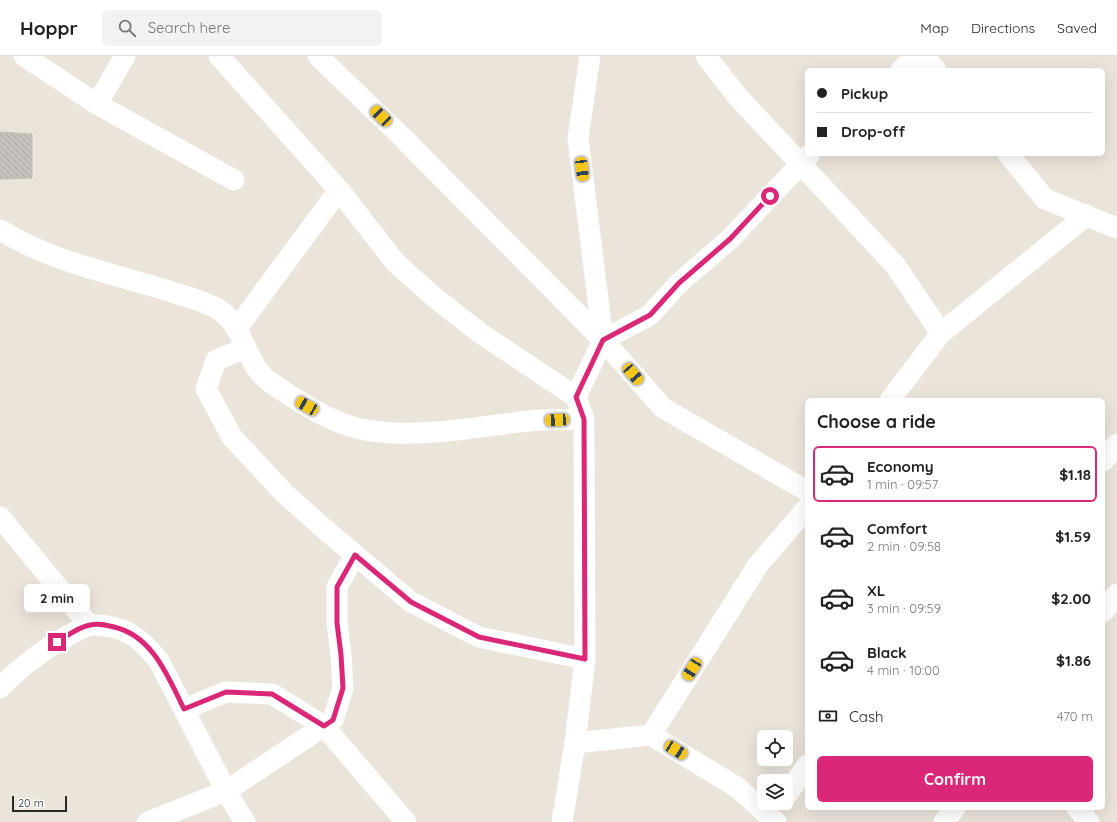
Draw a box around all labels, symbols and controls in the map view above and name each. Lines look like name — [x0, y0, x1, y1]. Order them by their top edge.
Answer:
search box — [102, 10, 382, 46]
text: Hoppr — [20, 16, 78, 40]
icon: search — [116, 17, 138, 39]
text: Search here — [148, 18, 230, 37]
text: Map — [920, 19, 949, 37]
text: Directions — [971, 19, 1035, 37]
text: Saved — [1057, 19, 1097, 37]
text: Pickup — [841, 84, 888, 103]
car — [368, 103, 394, 129]
text: Drop-off — [841, 122, 905, 141]
car — [575, 156, 589, 182]
route start — [761, 187, 779, 205]
car — [621, 361, 645, 387]
car — [294, 395, 320, 417]
text: Choose a ride — [817, 410, 936, 433]
car — [545, 413, 569, 427]
icon: car — [819, 456, 855, 492]
text: Economy — [867, 457, 934, 476]
text: $1.18 — [1059, 465, 1091, 484]
text: 1 min · 09:57 — [867, 476, 938, 492]
icon: car — [819, 518, 855, 554]
text: Comfort — [867, 519, 928, 538]
text: $1.59 — [1055, 527, 1091, 546]
text: 2 min · 09:58 — [867, 538, 941, 554]
icon: car — [819, 580, 855, 616]
text: XL — [867, 581, 885, 600]
callout: 2 min — [24, 584, 90, 612]
text: $2.00 — [1051, 589, 1091, 608]
text: 2 min — [40, 590, 74, 606]
text: 3 min · 09:59 — [867, 600, 941, 616]
route end — [48, 633, 66, 651]
icon: car — [819, 642, 855, 678]
text: Black — [867, 643, 907, 662]
text: $1.86 — [1056, 651, 1091, 670]
car — [681, 656, 703, 682]
text: 4 min · 10:00 — [867, 662, 940, 678]
icon: cash — [817, 705, 839, 727]
text: Cash — [849, 707, 883, 726]
text: 470 m — [1057, 708, 1093, 724]
map controls — [757, 730, 793, 810]
button: locate — [757, 730, 793, 766]
car — [663, 739, 689, 761]
button: Confirm — [817, 756, 1093, 802]
button: layers — [757, 774, 793, 810]
scale bar — [12, 794, 67, 813]
text: 20 m — [18, 796, 44, 810]

